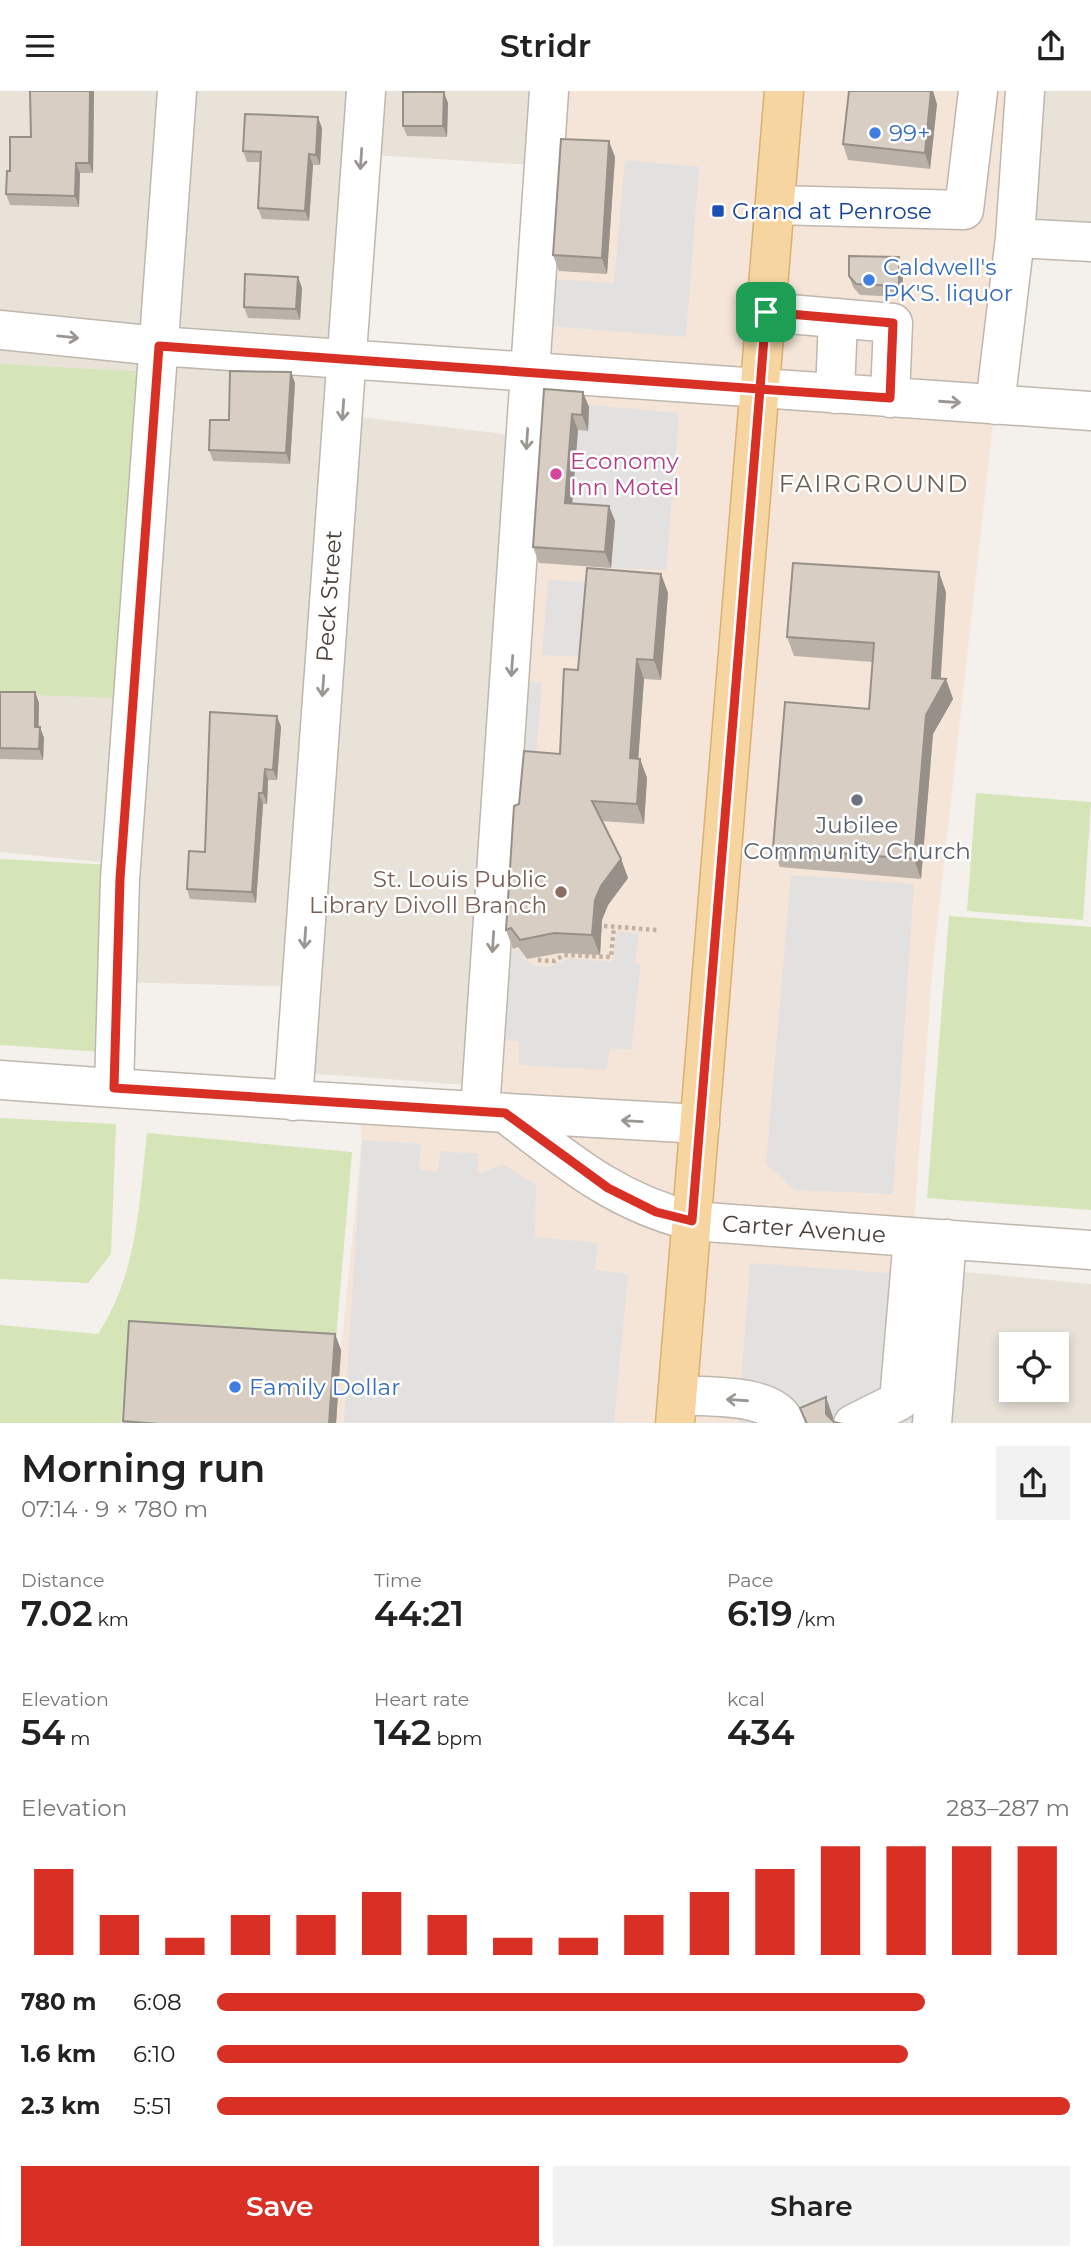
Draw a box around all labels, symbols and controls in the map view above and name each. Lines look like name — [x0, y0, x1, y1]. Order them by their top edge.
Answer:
text: Stridr — [500, 26, 591, 65]
icon: menu — [21, 27, 59, 65]
icon: share — [1032, 27, 1070, 65]
place label: 99+ — [889, 119, 930, 147]
marker: 99+ — [867, 125, 883, 141]
one-way arrow — [354, 147, 367, 170]
place label: Grand at Penrose — [732, 197, 932, 225]
marker: Grand at Penrose — [710, 203, 726, 219]
place label: Caldwell's PK'S. liquor — [883, 253, 1013, 307]
marker: Caldwell's PK'S. liquor — [861, 272, 877, 288]
pin — [736, 282, 796, 342]
icon: arrive — [747, 293, 785, 331]
one-way arrow — [56, 331, 79, 344]
one-way arrow — [939, 396, 961, 409]
one-way arrow — [336, 399, 349, 421]
one-way arrow — [520, 427, 533, 450]
place label: Economy Inn Motel — [570, 447, 679, 501]
marker: Economy Inn Motel — [548, 466, 564, 482]
district label: FAIRGROUND — [779, 469, 969, 498]
street label: Peck Street — [310, 529, 348, 663]
one-way arrow — [505, 654, 518, 677]
one-way arrow — [316, 674, 329, 697]
marker: Jubilee Community Church — [849, 792, 865, 808]
place label: Jubilee Community Church — [743, 811, 971, 865]
place label: St. Louis Public Library Divoll Branch — [309, 865, 547, 919]
marker: St. Louis Public Library Divoll Branch — [553, 884, 569, 900]
one-way arrow — [298, 926, 311, 948]
one-way arrow — [486, 930, 499, 953]
one-way arrow — [620, 1114, 643, 1127]
street label: Carter Avenue — [721, 1209, 887, 1249]
map controls — [999, 1332, 1069, 1402]
button: locate — [999, 1332, 1069, 1402]
place label: Family Dollar — [249, 1373, 400, 1401]
marker: Family Dollar — [227, 1379, 243, 1395]
one-way arrow — [726, 1393, 749, 1406]
text: Morning run — [21, 1445, 265, 1492]
button: share — [996, 1446, 1070, 1520]
text: 07:14 · 9 × 780 m — [21, 1495, 208, 1523]
text: Distance — [21, 1569, 104, 1592]
text: Time — [374, 1569, 422, 1592]
text: Pace — [727, 1569, 774, 1592]
text: 7.02 — [21, 1592, 93, 1635]
text: 44:21 — [374, 1592, 464, 1635]
text: 6:19 — [727, 1592, 793, 1635]
text: km — [93, 1608, 129, 1631]
text: /km — [793, 1608, 836, 1631]
text: Elevation — [21, 1688, 109, 1711]
text: Heart rate — [374, 1688, 469, 1711]
text: kcal — [727, 1688, 765, 1711]
text: 54 — [21, 1711, 65, 1754]
text: 142 — [374, 1711, 431, 1754]
text: 434 — [727, 1711, 795, 1754]
text: m — [65, 1727, 90, 1750]
text: bpm — [431, 1727, 482, 1750]
text: Elevation — [21, 1794, 127, 1822]
text: 283–287 m — [946, 1794, 1070, 1822]
text: 780 m — [21, 1988, 96, 2016]
text: 6:08 — [133, 1988, 182, 2016]
text: 1.6 km — [21, 2040, 96, 2068]
text: 6:10 — [133, 2040, 175, 2068]
text: 2.3 km — [21, 2092, 100, 2120]
text: 5:51 — [133, 2092, 172, 2120]
button: Save — [21, 2166, 539, 2246]
button: Share — [553, 2166, 1070, 2246]

